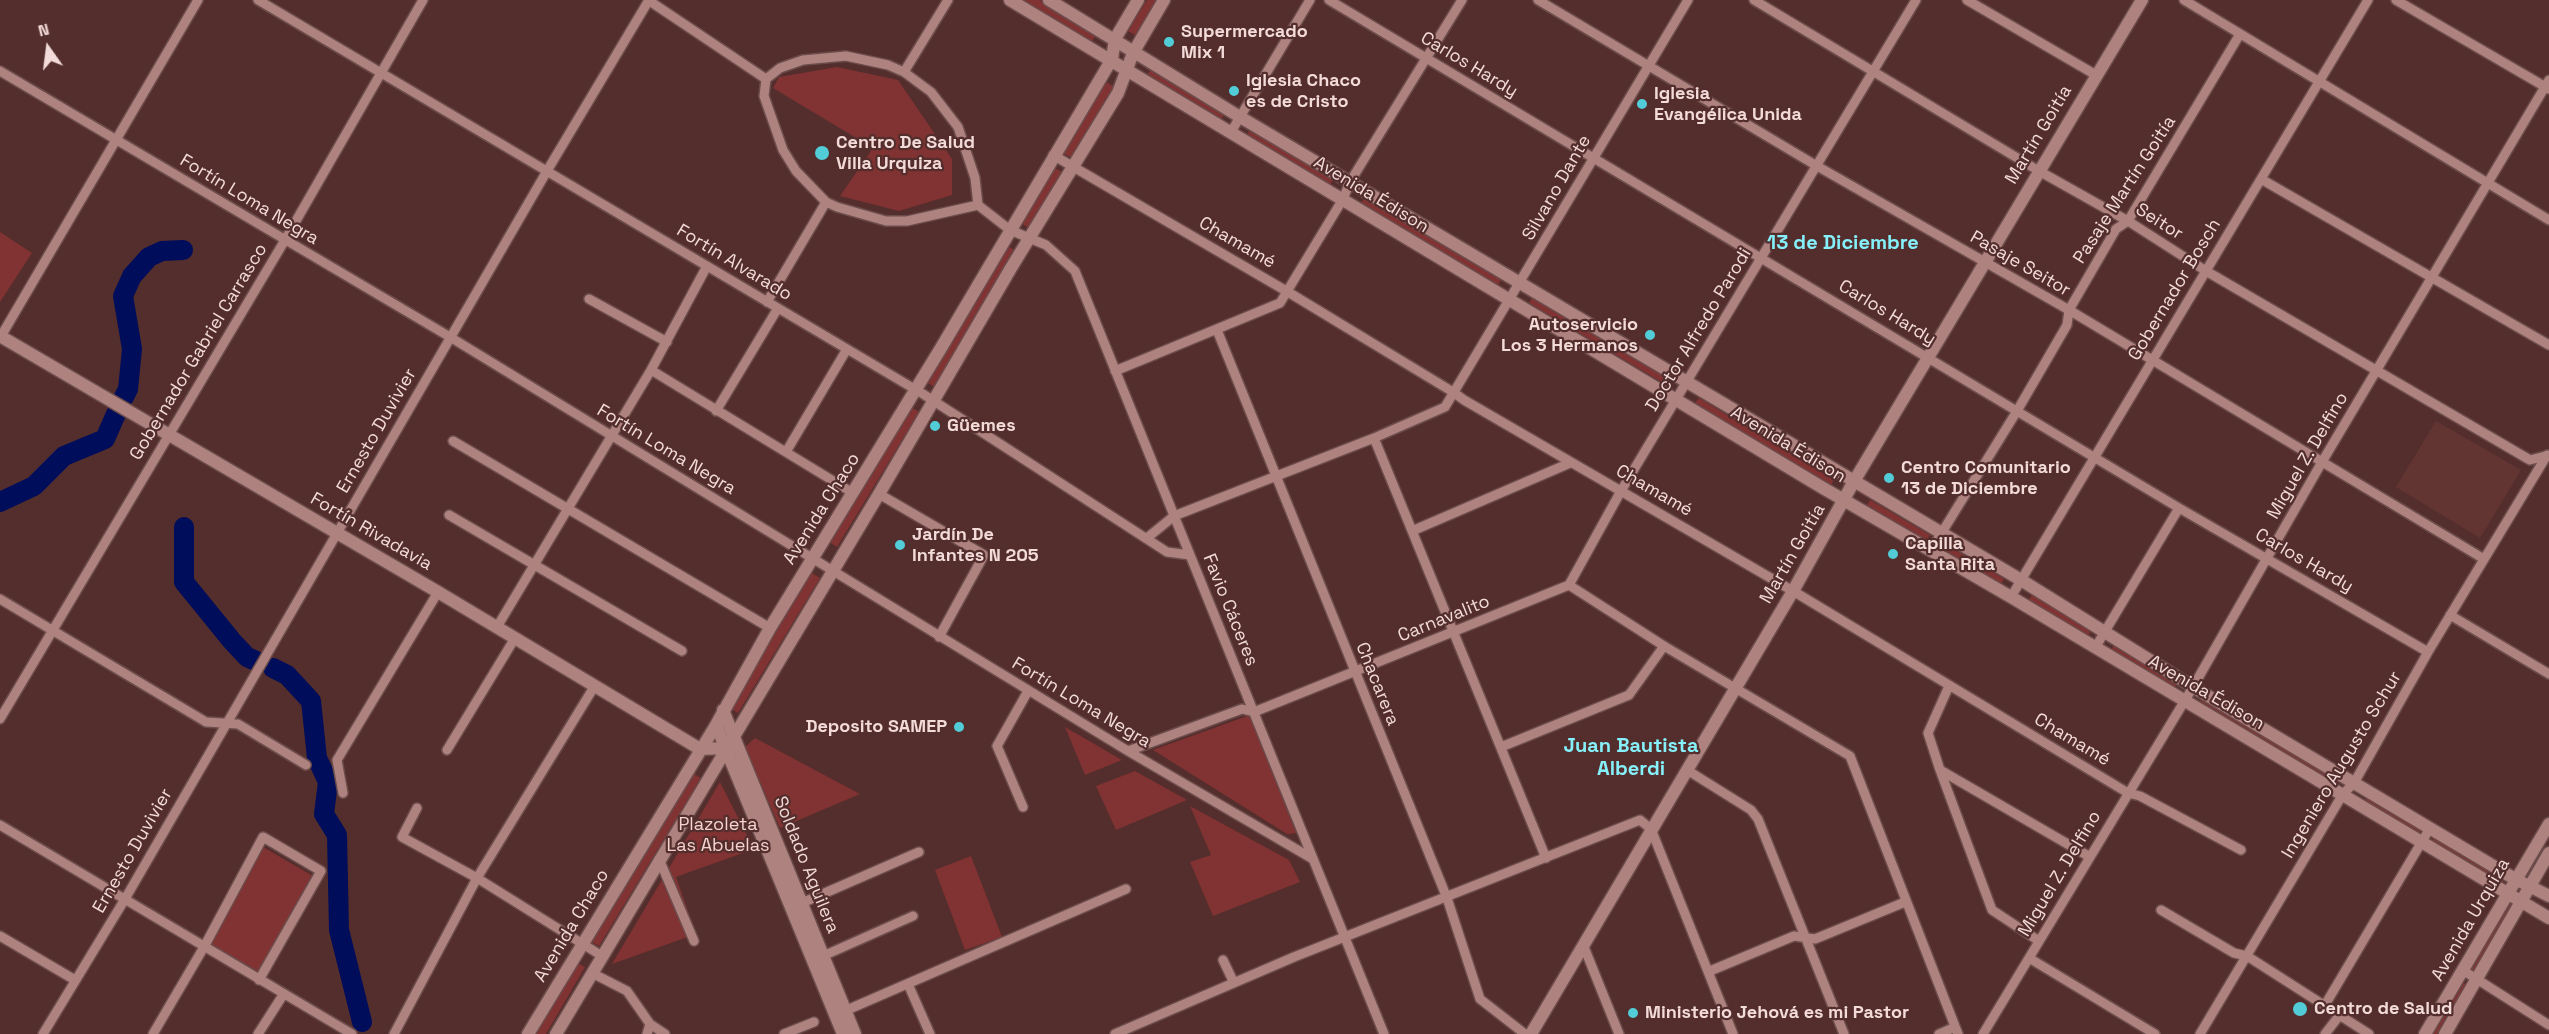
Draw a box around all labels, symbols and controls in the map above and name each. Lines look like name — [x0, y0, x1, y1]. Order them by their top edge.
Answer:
north arrow — [18, 18, 78, 78]
text: N — [36, 19, 51, 42]
place label: Supermercado Mix 1 — [1181, 21, 1308, 63]
street label: Carlos Hardy — [1416, 28, 1522, 102]
marker: Supermercado Mix 1 — [1162, 35, 1176, 49]
place label: Iglesia Chaco es de Cristo — [1246, 70, 1361, 112]
street label: Martín Goitía — [2001, 82, 2077, 188]
place label: Iglesia Evangélica Unida — [1654, 83, 1802, 125]
marker: Iglesia Chaco es de Cristo — [1227, 84, 1241, 98]
marker: Iglesia Evangélica Unida — [1635, 97, 1649, 111]
street label: Pasaje Martín Goitía — [2069, 112, 2181, 268]
street label: Silvano Dante — [1518, 131, 1596, 245]
place label: Centro De Salud Villa Urquiza — [836, 132, 975, 174]
marker: Centro De Salud Villa Urquiza — [813, 144, 831, 162]
street label: Fortín Loma Negra — [176, 150, 322, 250]
street label: Avenida Édison — [1309, 152, 1433, 238]
street label: Seitor — [2131, 199, 2187, 245]
street label: Chamamé — [1195, 212, 1279, 274]
street label: Gobernador Bosch — [2124, 215, 2226, 365]
street label: Fortín Alvarado — [672, 220, 796, 306]
street label: Pasaje Seitor — [1966, 227, 2074, 301]
district label: 13 de Diciembre — [1767, 232, 1919, 256]
street label: Gobernador Gabriel Carrasco — [126, 240, 272, 464]
street label: Doctor Alfredo Parodi — [1642, 244, 1756, 416]
street label: Carlos Hardy — [1834, 276, 1940, 350]
place label: Autoservicio Los 3 Hermanos — [1501, 314, 1638, 356]
marker: Autoservicio Los 3 Hermanos — [1643, 328, 1657, 342]
street label: Ernesto Duvivier — [333, 365, 421, 497]
street label: Miguel Z. Delfino — [2263, 389, 2353, 523]
street label: Fortín Loma Negra — [593, 400, 739, 500]
street label: Avenida Édison — [1726, 402, 1850, 488]
place label: Güemes — [947, 415, 1016, 437]
marker: Güemes — [928, 419, 942, 433]
street label: Avenida Chaco — [779, 449, 865, 569]
place label: Centro Comunitario 13 de Diciembre — [1901, 457, 2071, 500]
street label: Chamamé — [1612, 460, 1696, 522]
marker: Centro Comunitario 13 de Diciembre — [1882, 471, 1896, 485]
street label: Fortín Rivadavia — [306, 488, 436, 576]
street label: Martín Goitía — [1756, 500, 1830, 608]
place label: Jardín De Infantes N 205 — [912, 524, 1039, 566]
street label: Carlos Hardy — [2251, 524, 2357, 598]
place label: Capilla Santa Rita — [1905, 533, 1995, 576]
marker: Jardín De Infantes N 205 — [893, 538, 907, 552]
marker: Capilla Santa Rita — [1886, 547, 1900, 561]
street label: Favio Cáceres — [1198, 551, 1262, 669]
street label: Carnavalito — [1395, 591, 1493, 647]
street label: Chacarera — [1351, 639, 1403, 729]
street label: Avenida Édison — [2144, 651, 2268, 735]
street label: Fortín Loma Negra — [1008, 653, 1154, 753]
street label: Ingeniero Augusto Schur — [2278, 668, 2406, 862]
street label: Chamamé — [2030, 709, 2114, 771]
place label: Deposito SAMEP — [805, 716, 947, 738]
marker: Deposito SAMEP — [952, 720, 966, 734]
district label: Juan Bautista Alberdi — [1563, 735, 1699, 782]
street label: Ernesto Duvivier — [89, 785, 177, 917]
street label: Soldado Aguilera — [769, 793, 843, 937]
street label: Miguel Z. Delfino — [2014, 807, 2106, 941]
park label: Plazoleta Las Abuelas — [667, 814, 769, 856]
street label: Avenida Urquiza — [2427, 855, 2515, 985]
street label: Avenida Chaco — [530, 866, 614, 986]
place label: Centro de Salud — [2314, 998, 2453, 1020]
marker: Centro de Salud — [2291, 1000, 2309, 1018]
place label: Ministerio Jehová es mi Pastor — [1645, 1002, 1909, 1024]
marker: Ministerio Jehová es mi Pastor — [1626, 1006, 1640, 1020]

